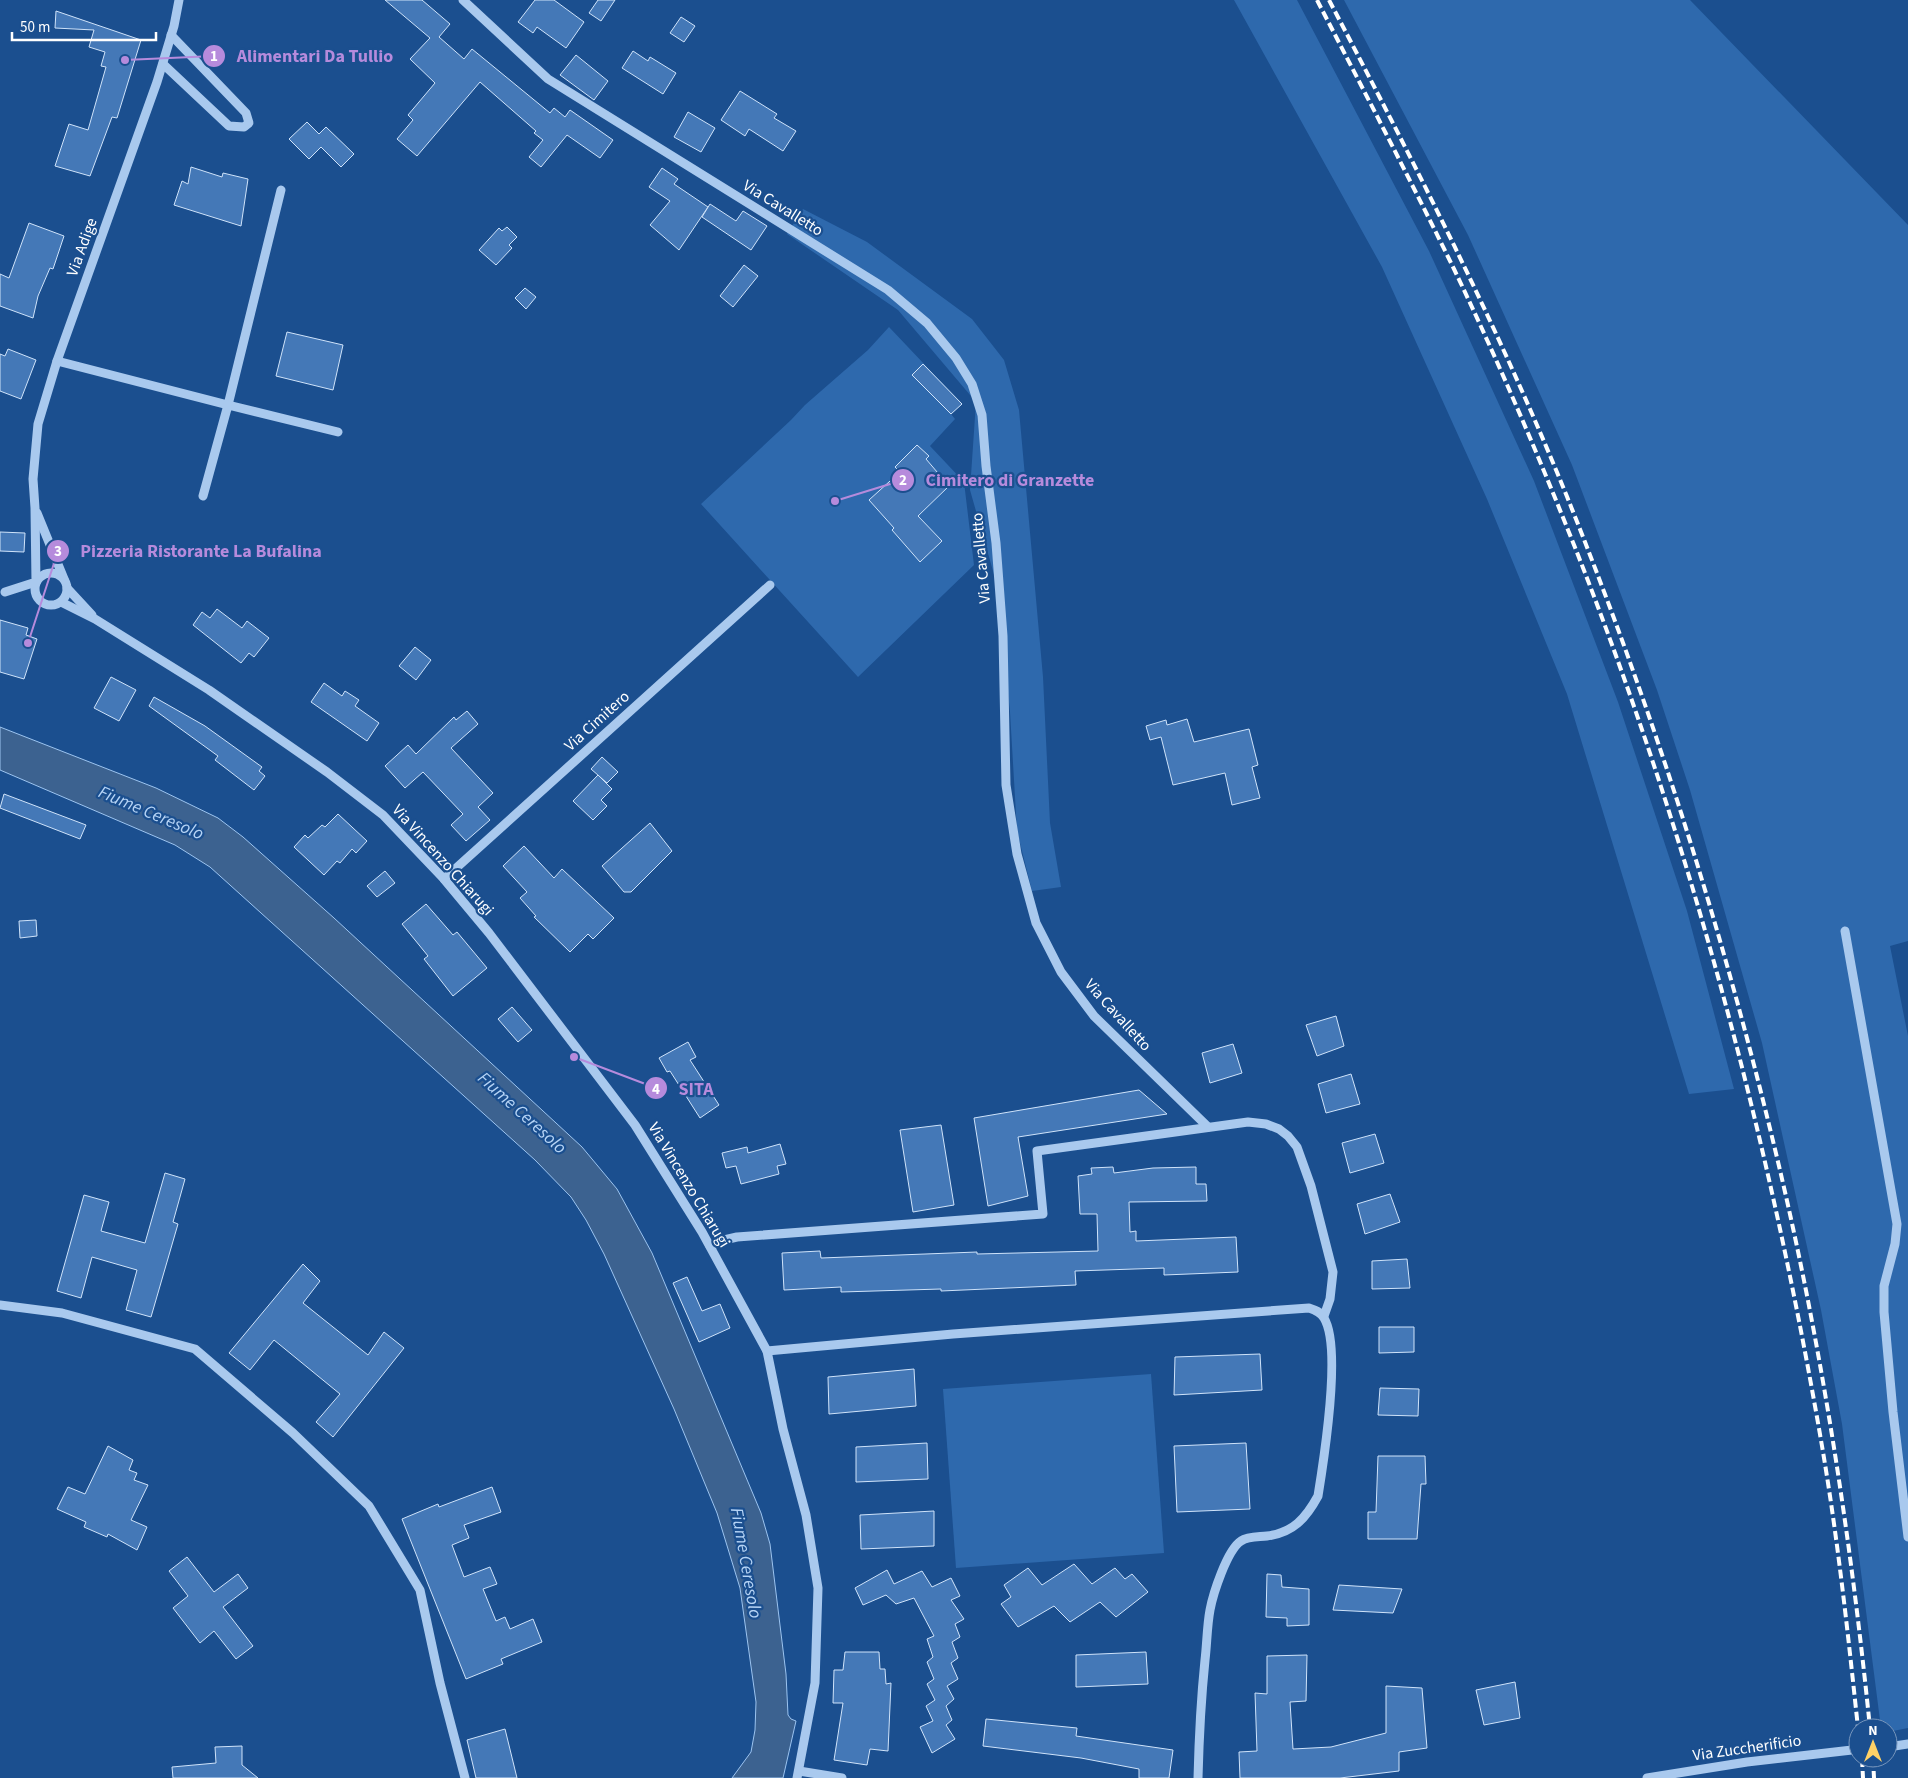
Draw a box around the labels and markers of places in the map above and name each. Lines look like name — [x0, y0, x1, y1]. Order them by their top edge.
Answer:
callout: Alimentari Da Tullio — [202, 39, 403, 72]
callout: Cimitero di Granzette — [891, 463, 1104, 496]
callout: Pizzeria Ristorante La Bufalina — [46, 534, 332, 567]
callout: SITA — [643, 1072, 723, 1105]

